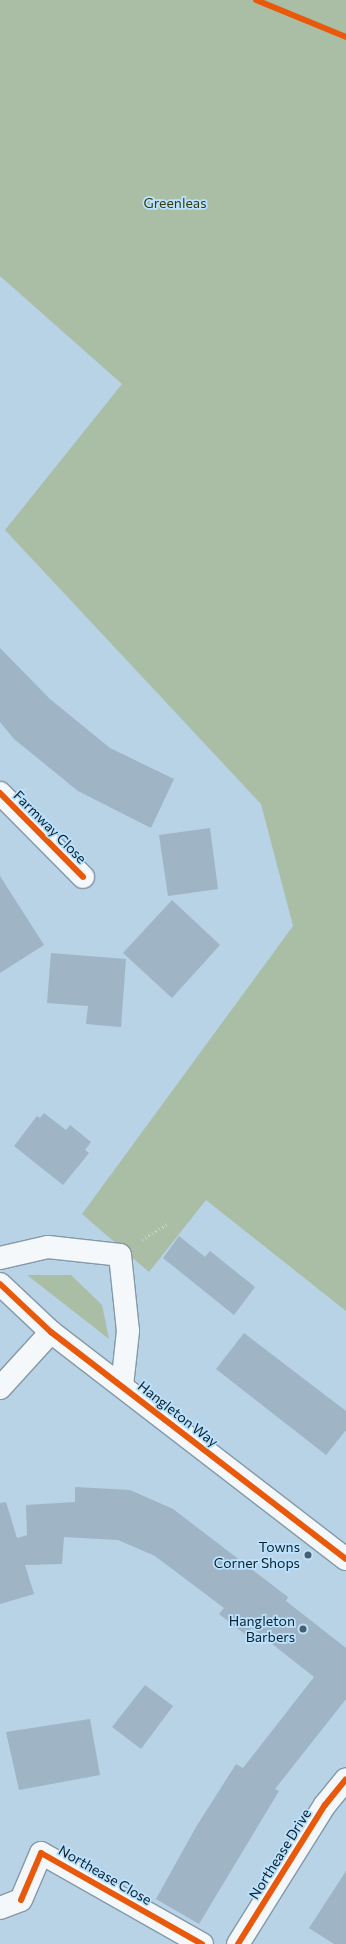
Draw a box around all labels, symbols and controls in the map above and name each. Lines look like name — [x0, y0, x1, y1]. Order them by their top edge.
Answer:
park label: Greenleas — [143, 195, 207, 211]
street label: Farmway Close — [10, 787, 90, 867]
street label: Hangleton Way — [135, 1378, 221, 1450]
place label: Towns Corner Shops — [214, 1539, 300, 1572]
marker: Towns Corner Shops — [303, 1550, 313, 1560]
place label: Hangleton Barbers — [229, 1613, 295, 1646]
marker: Hangleton Barbers — [298, 1624, 308, 1634]
street label: Northease Drive — [246, 1806, 314, 1902]
street label: Northease Close — [56, 1842, 154, 1908]

